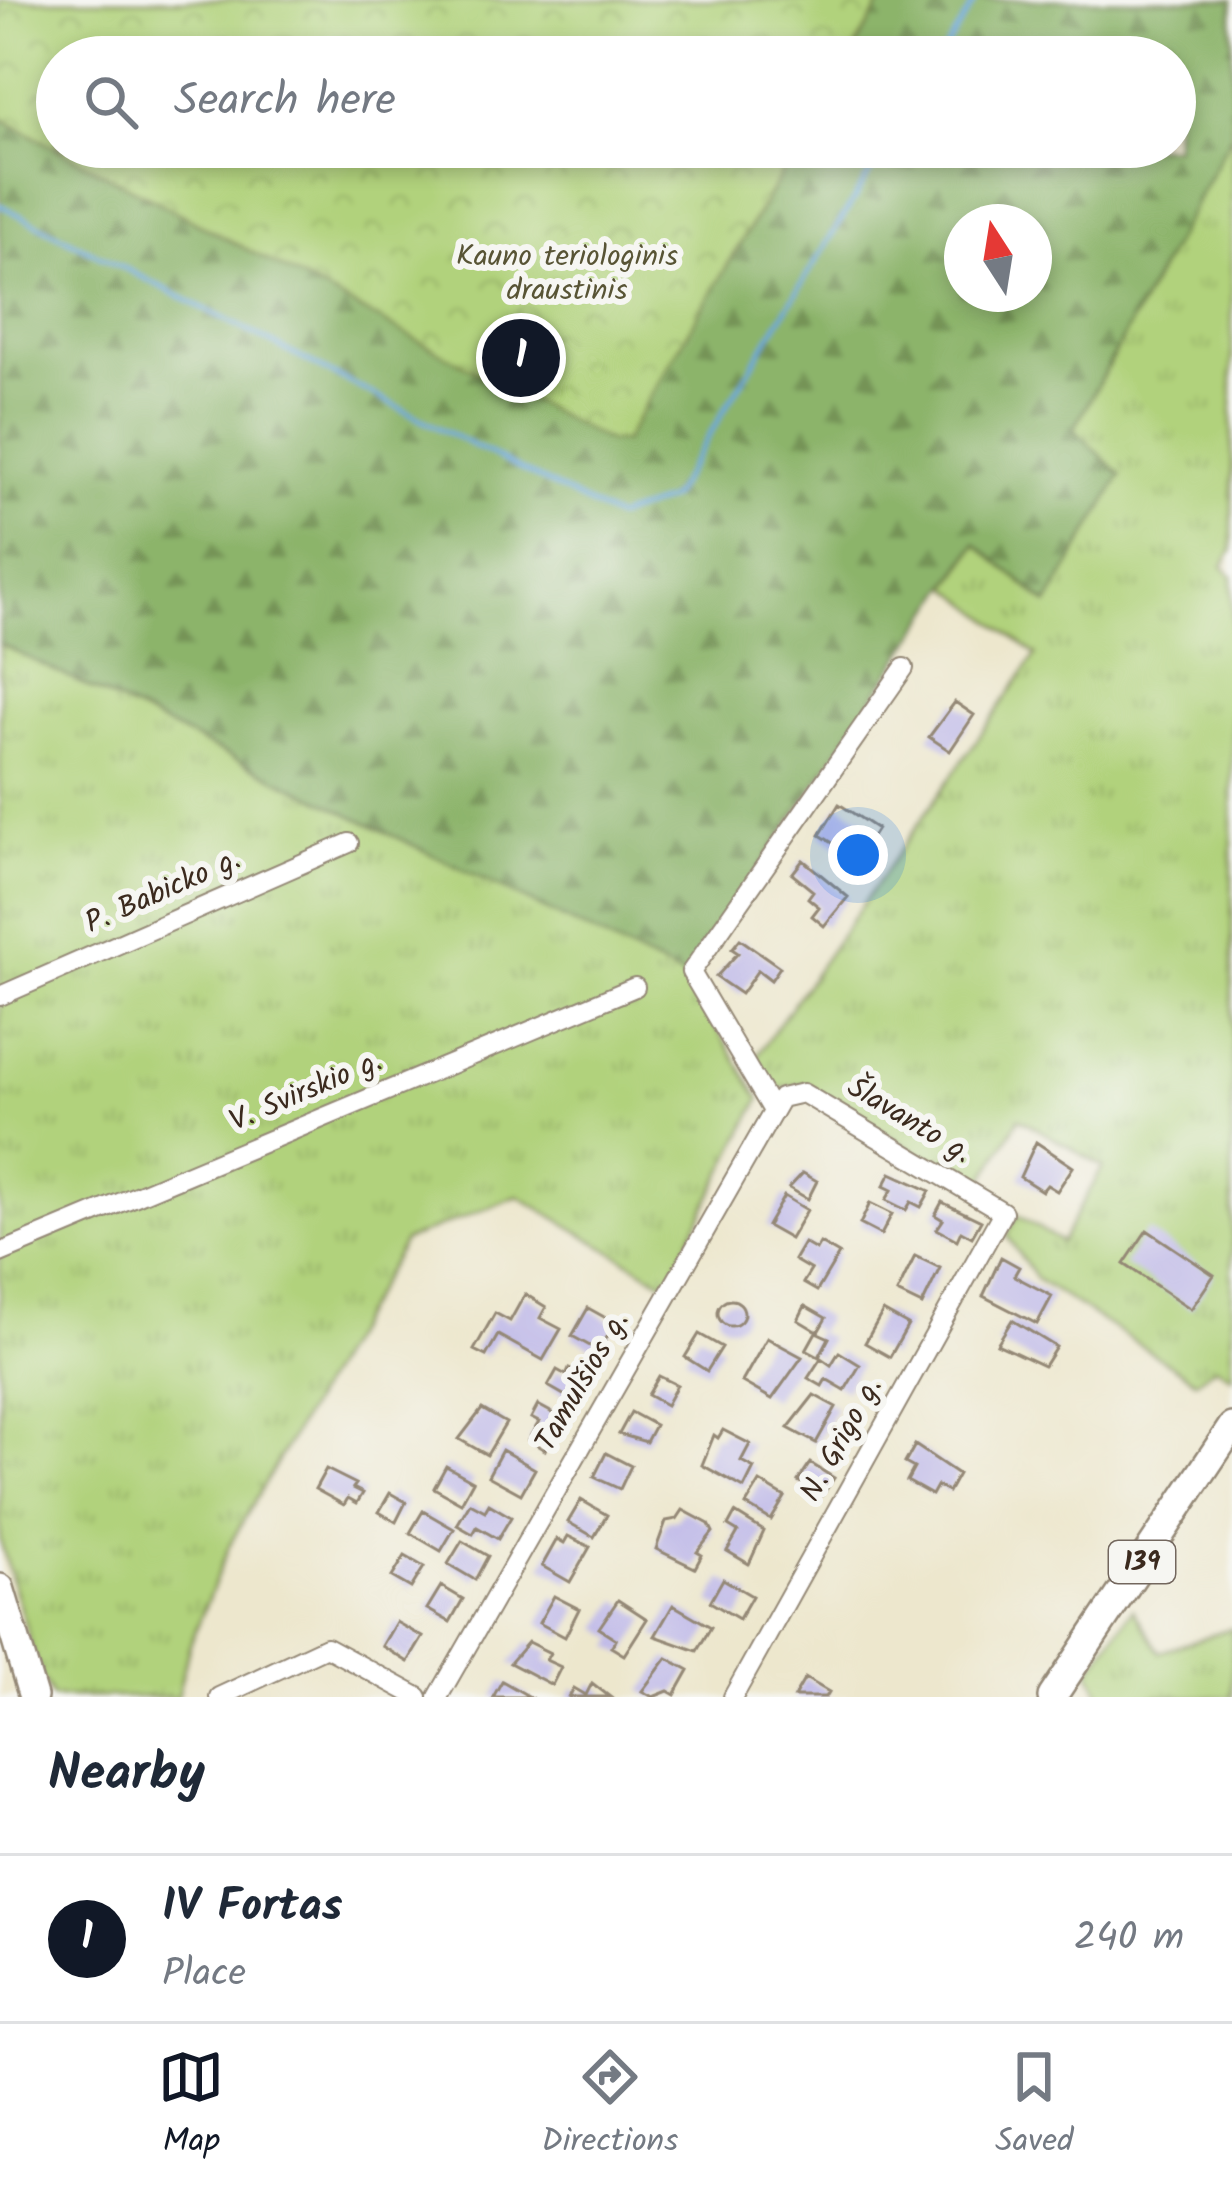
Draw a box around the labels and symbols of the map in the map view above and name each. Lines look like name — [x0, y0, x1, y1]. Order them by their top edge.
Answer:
north arrow — [944, 204, 1052, 312]
park label: Kauno teriologinis draustinis — [456, 233, 678, 315]
pin: 1 — [482, 313, 560, 403]
your location — [828, 825, 888, 885]
street label: P. Babicko g. — [77, 836, 249, 948]
street label: V. Svirskio g. — [222, 1038, 390, 1146]
street label: Šlavanto g. — [837, 1065, 981, 1177]
street label: Tamulšios g. — [523, 1303, 643, 1461]
street label: N. Grigo g. — [788, 1369, 896, 1511]
road number: 139 — [1109, 1541, 1175, 1583]

